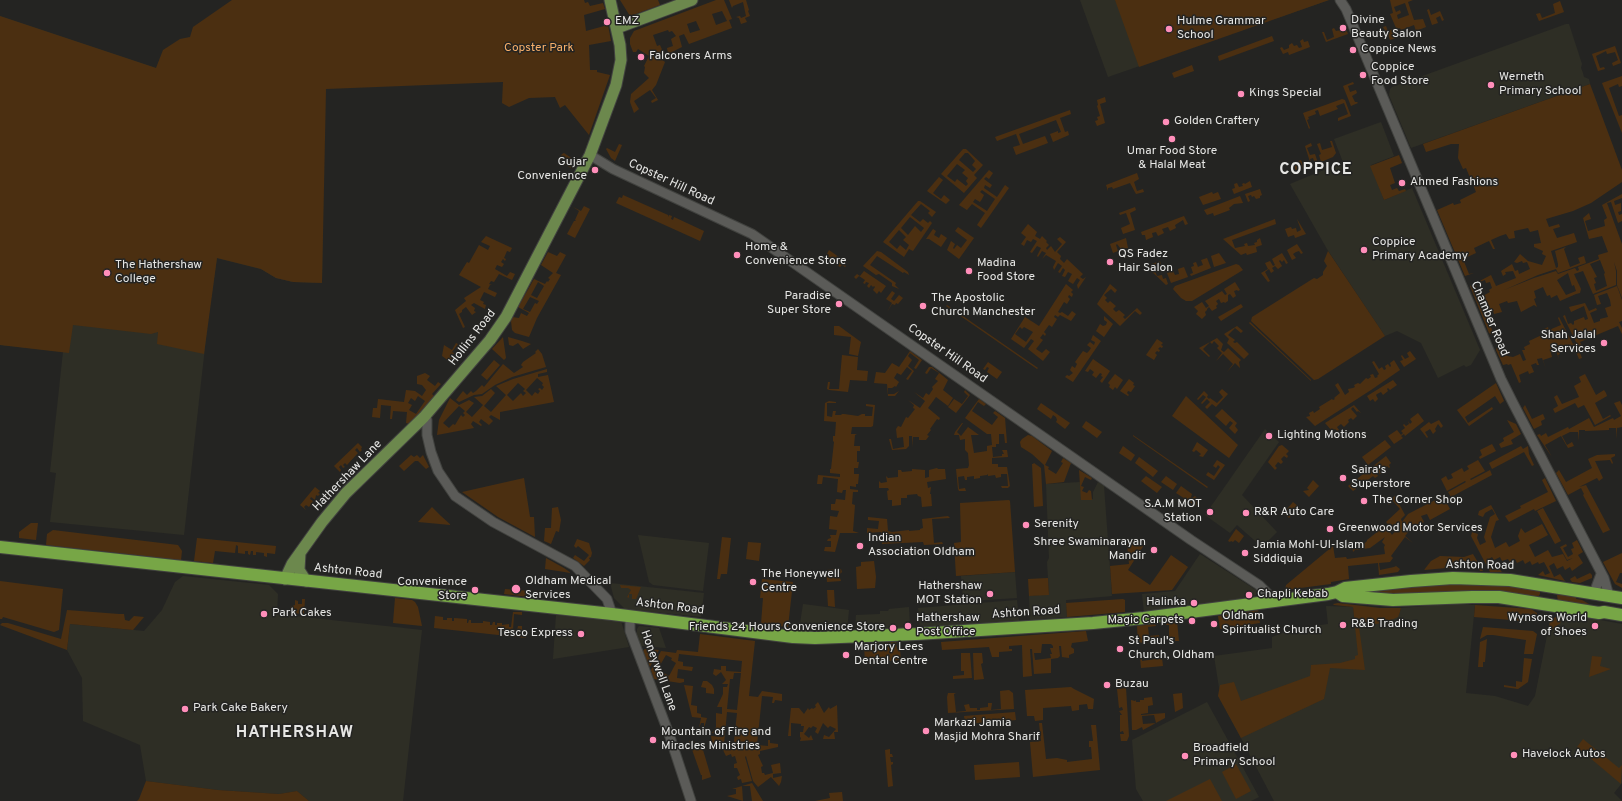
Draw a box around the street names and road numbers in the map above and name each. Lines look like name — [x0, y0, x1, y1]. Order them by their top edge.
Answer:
street label: Copster Hill Road — [626, 157, 716, 209]
street label: Chamber Road — [1467, 279, 1511, 359]
street label: Hollins Road — [447, 307, 499, 369]
street label: Copster Hill Road — [905, 321, 989, 387]
street label: Hathershaw Lane — [310, 438, 386, 514]
street label: Ashton Road — [1446, 558, 1514, 574]
street label: Ashton Road — [313, 561, 383, 583]
street label: Ashton Road — [635, 596, 705, 618]
street label: Ashton Road — [991, 603, 1061, 623]
street label: Honeywell Lane — [637, 629, 679, 713]

